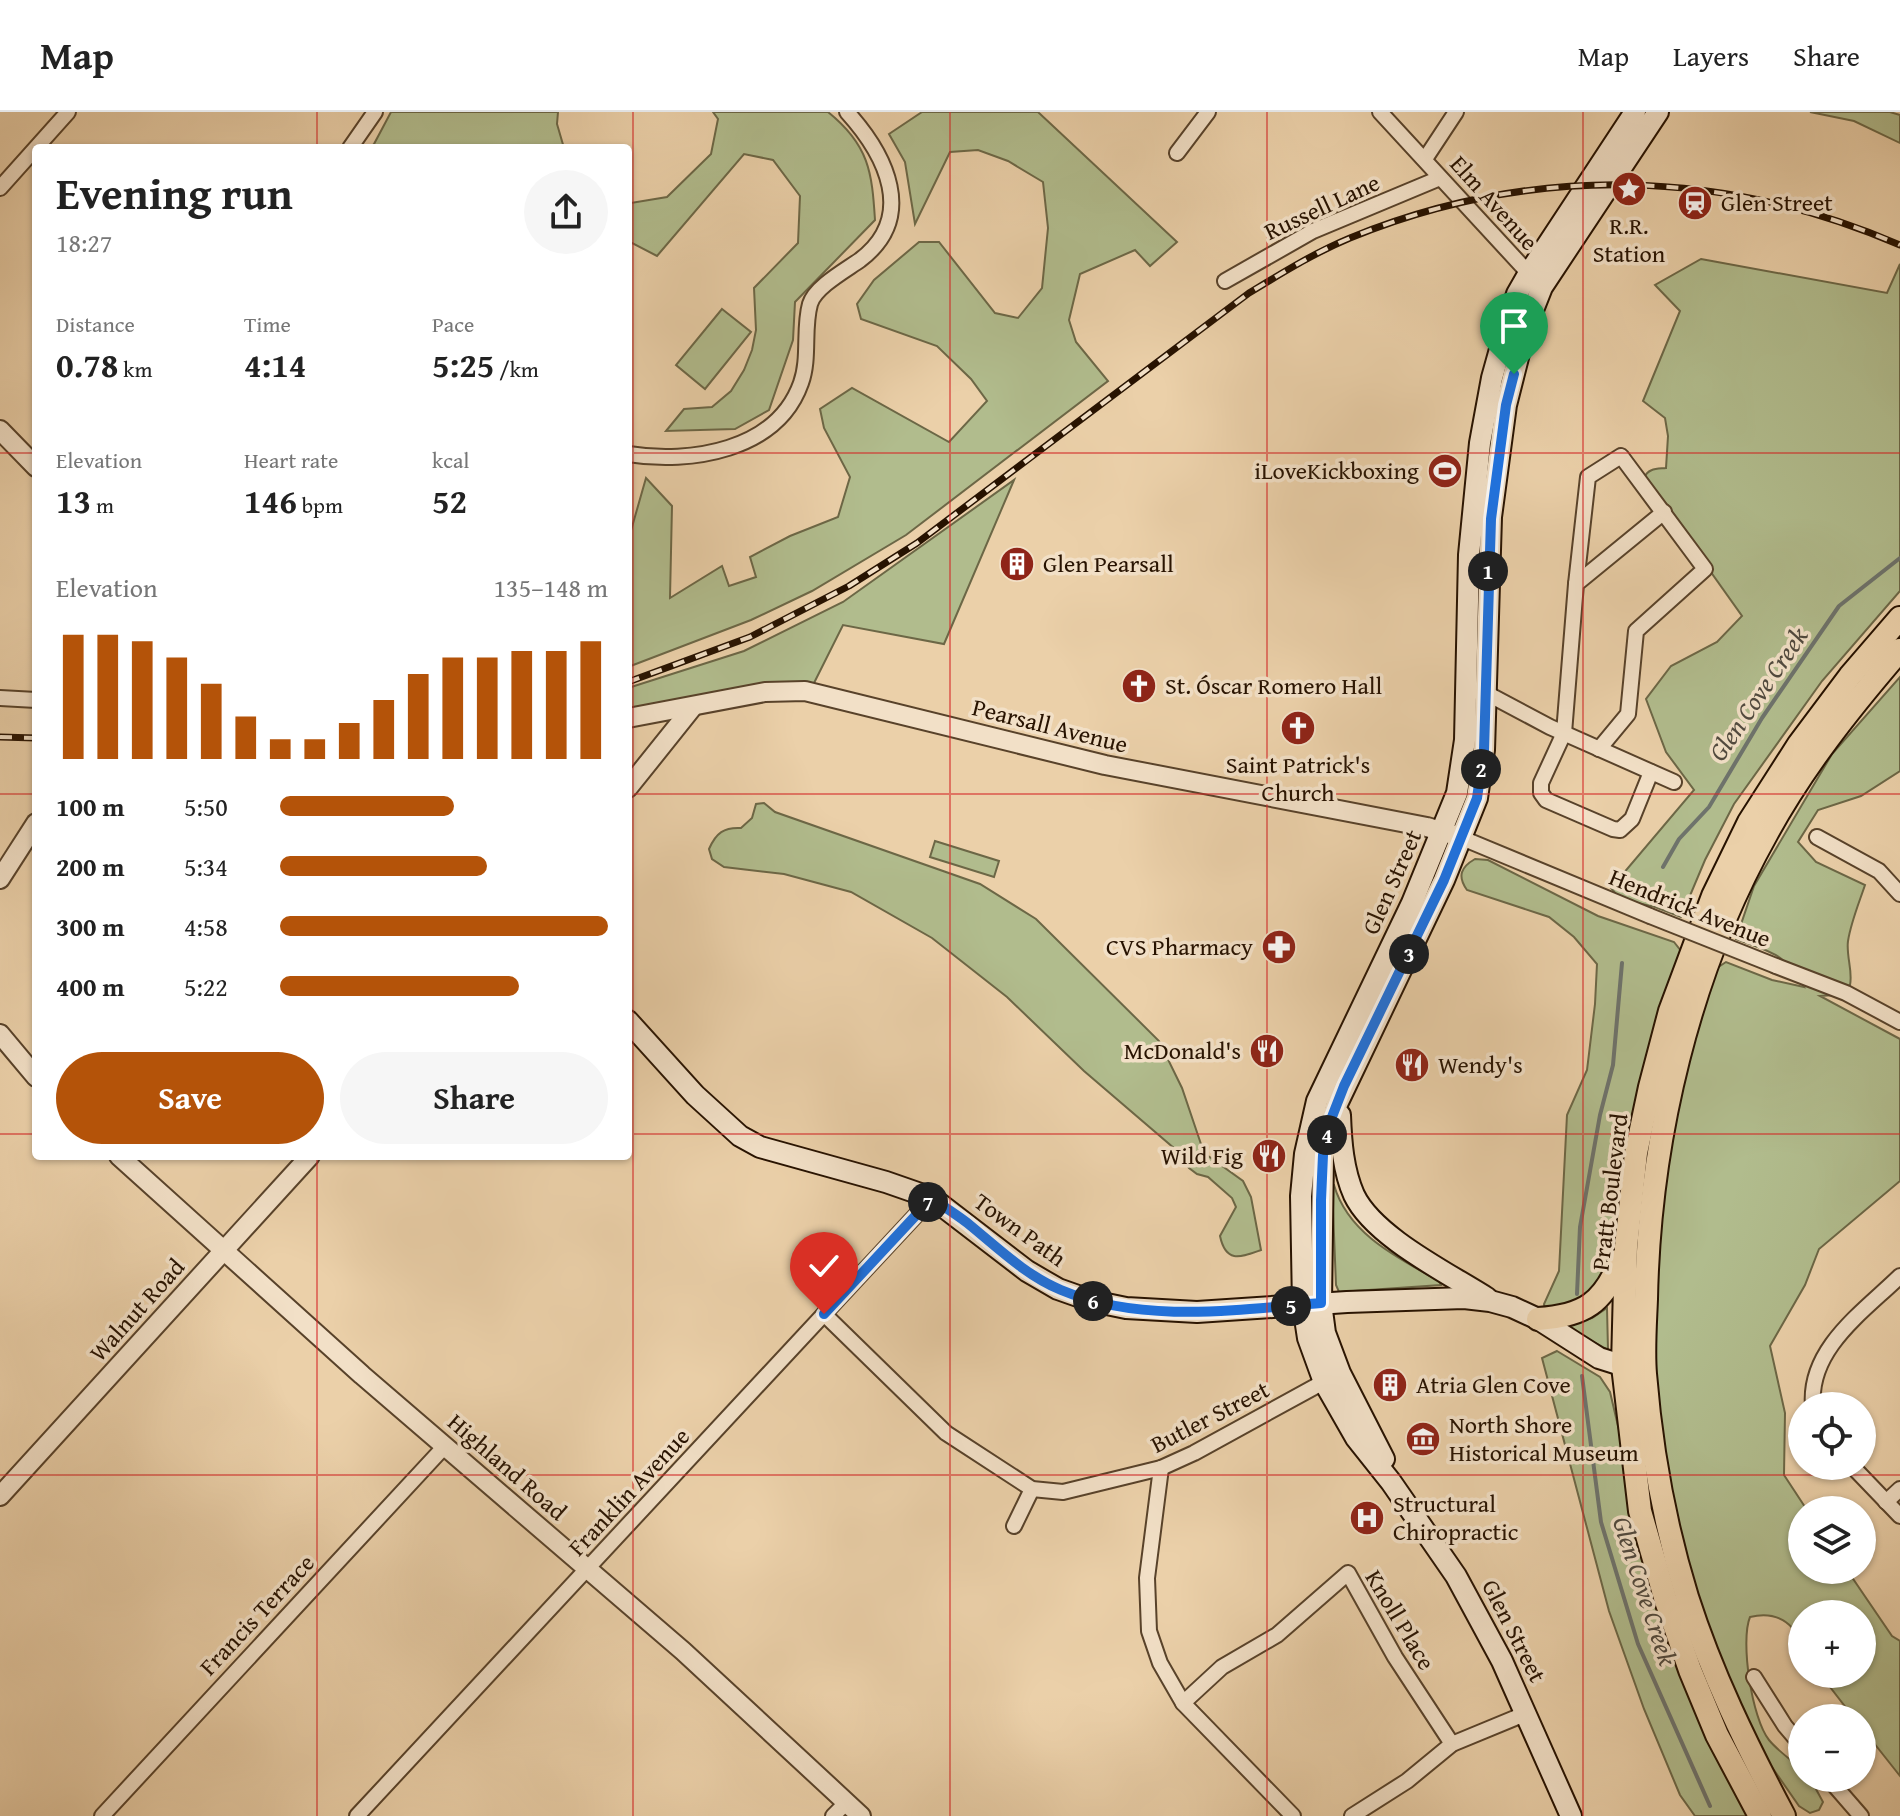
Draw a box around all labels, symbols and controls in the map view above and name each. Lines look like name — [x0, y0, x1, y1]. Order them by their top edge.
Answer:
text: Map — [40, 27, 114, 83]
text: Map — [1578, 35, 1629, 76]
text: Layers — [1673, 35, 1749, 76]
text: Share — [1793, 35, 1860, 76]
street label: Elm Avenue — [1442, 147, 1547, 258]
text: Evening run — [56, 161, 293, 225]
street label: Russell Lane — [1258, 165, 1385, 249]
button: share — [524, 170, 608, 254]
place icon: R.R. Station — [1610, 170, 1648, 208]
station icon: Glen Street — [1676, 184, 1714, 222]
place label: Glen Street — [1721, 185, 1833, 220]
place label: R.R. Station — [1593, 208, 1666, 271]
text: 18:27 — [56, 223, 112, 262]
pin — [1480, 292, 1548, 374]
icon: arrive — [1492, 304, 1536, 348]
text: Distance — [56, 308, 135, 340]
text: Time — [244, 308, 291, 340]
text: Pace — [432, 308, 474, 340]
text: 0.78 — [56, 340, 118, 389]
text: 4:14 — [244, 340, 306, 389]
text: 5:25 — [432, 340, 494, 389]
text: km — [118, 353, 152, 385]
text: /km — [494, 353, 539, 385]
text: Elevation — [56, 444, 142, 476]
text: Heart rate — [244, 444, 338, 476]
text: kcal — [432, 444, 470, 476]
sports icon: iLoveKickboxing — [1426, 452, 1464, 490]
place label: iLoveKickboxing — [1254, 453, 1419, 488]
text: 13 — [56, 476, 91, 525]
text: 146 — [244, 476, 297, 525]
text: 52 — [432, 476, 467, 525]
text: m — [91, 489, 114, 521]
text: bpm — [297, 489, 343, 521]
building icon: Glen Pearsall — [998, 545, 1036, 583]
place label: Glen Pearsall — [1043, 546, 1174, 581]
pin: 1 — [1468, 551, 1508, 591]
text: 1 — [1482, 555, 1494, 587]
text: Elevation — [56, 568, 158, 607]
text: 135–148 m — [494, 568, 608, 607]
water label: Glen Cove Creek — [1698, 619, 1817, 769]
church icon: St. Óscar Romero Hall — [1120, 667, 1158, 705]
place label: St. Óscar Romero Hall — [1165, 668, 1383, 703]
street label: Pearsall Avenue — [969, 689, 1131, 762]
church icon: Saint Patrick's Church — [1279, 709, 1317, 747]
place label: Saint Patrick's Church — [1226, 747, 1370, 810]
pin: 2 — [1461, 749, 1501, 789]
text: 2 — [1475, 753, 1487, 785]
text: 100 m — [56, 787, 124, 826]
text: 5:50 — [184, 787, 228, 826]
street label: Glen Street — [1353, 823, 1430, 940]
text: 200 m — [56, 847, 124, 886]
text: 5:34 — [184, 847, 228, 886]
street label: Hendrick Avenue — [1604, 859, 1776, 956]
text: 300 m — [56, 907, 124, 946]
text: 4:58 — [184, 907, 228, 946]
pharmacy icon: CVS Pharmacy — [1260, 928, 1298, 966]
place label: CVS Pharmacy — [1106, 929, 1253, 964]
pin: 3 — [1389, 934, 1429, 974]
text: 3 — [1403, 938, 1415, 970]
text: 400 m — [56, 967, 124, 1006]
text: 5:22 — [184, 967, 228, 1006]
restaurant icon: McDonald's — [1248, 1032, 1286, 1070]
place label: McDonald's — [1124, 1033, 1241, 1068]
restaurant icon: Wendy's — [1393, 1046, 1431, 1084]
place label: Wendy's — [1438, 1047, 1523, 1082]
button: Save — [56, 1052, 324, 1144]
button: Share — [340, 1052, 608, 1144]
street label: Pratt Boulevard — [1582, 1111, 1637, 1273]
pin: 4 — [1307, 1115, 1347, 1155]
text: 4 — [1321, 1119, 1333, 1151]
restaurant icon: Wild Fig — [1250, 1137, 1288, 1175]
place label: Wild Fig — [1161, 1138, 1243, 1173]
pin: 7 — [908, 1182, 948, 1222]
street label: Town Path — [967, 1184, 1074, 1275]
text: 7 — [922, 1186, 934, 1218]
pin — [790, 1232, 858, 1314]
icon: check — [802, 1244, 846, 1288]
street label: Walnut Road — [81, 1250, 193, 1369]
pin: 6 — [1073, 1281, 1113, 1321]
text: 6 — [1087, 1285, 1099, 1317]
pin: 5 — [1271, 1286, 1311, 1326]
text: 5 — [1285, 1290, 1297, 1322]
building icon: Atria Glen Cove — [1371, 1366, 1409, 1404]
place label: Atria Glen Cove — [1416, 1367, 1571, 1402]
street label: Butler Street — [1144, 1371, 1276, 1461]
map controls — [1788, 1392, 1876, 1792]
button: locate — [1788, 1392, 1876, 1480]
street label: Highland Road — [440, 1405, 575, 1528]
place label: North Shore Historical Museum — [1449, 1407, 1639, 1470]
street label: Franklin Avenue — [560, 1420, 697, 1564]
museum icon: North Shore Historical Museum — [1404, 1420, 1442, 1458]
place label: Structural Chiropractic — [1393, 1486, 1519, 1549]
button: layers — [1788, 1496, 1876, 1584]
hospital icon: Structural Chiropractic — [1348, 1499, 1386, 1537]
water label: Glen Cove Creek — [1603, 1511, 1688, 1670]
street label: Francis Terrace — [191, 1546, 322, 1683]
street label: Knoll Place — [1357, 1563, 1444, 1677]
street label: Glen Street — [1474, 1573, 1556, 1689]
button: + — [1788, 1600, 1876, 1688]
button: − — [1788, 1704, 1876, 1792]

